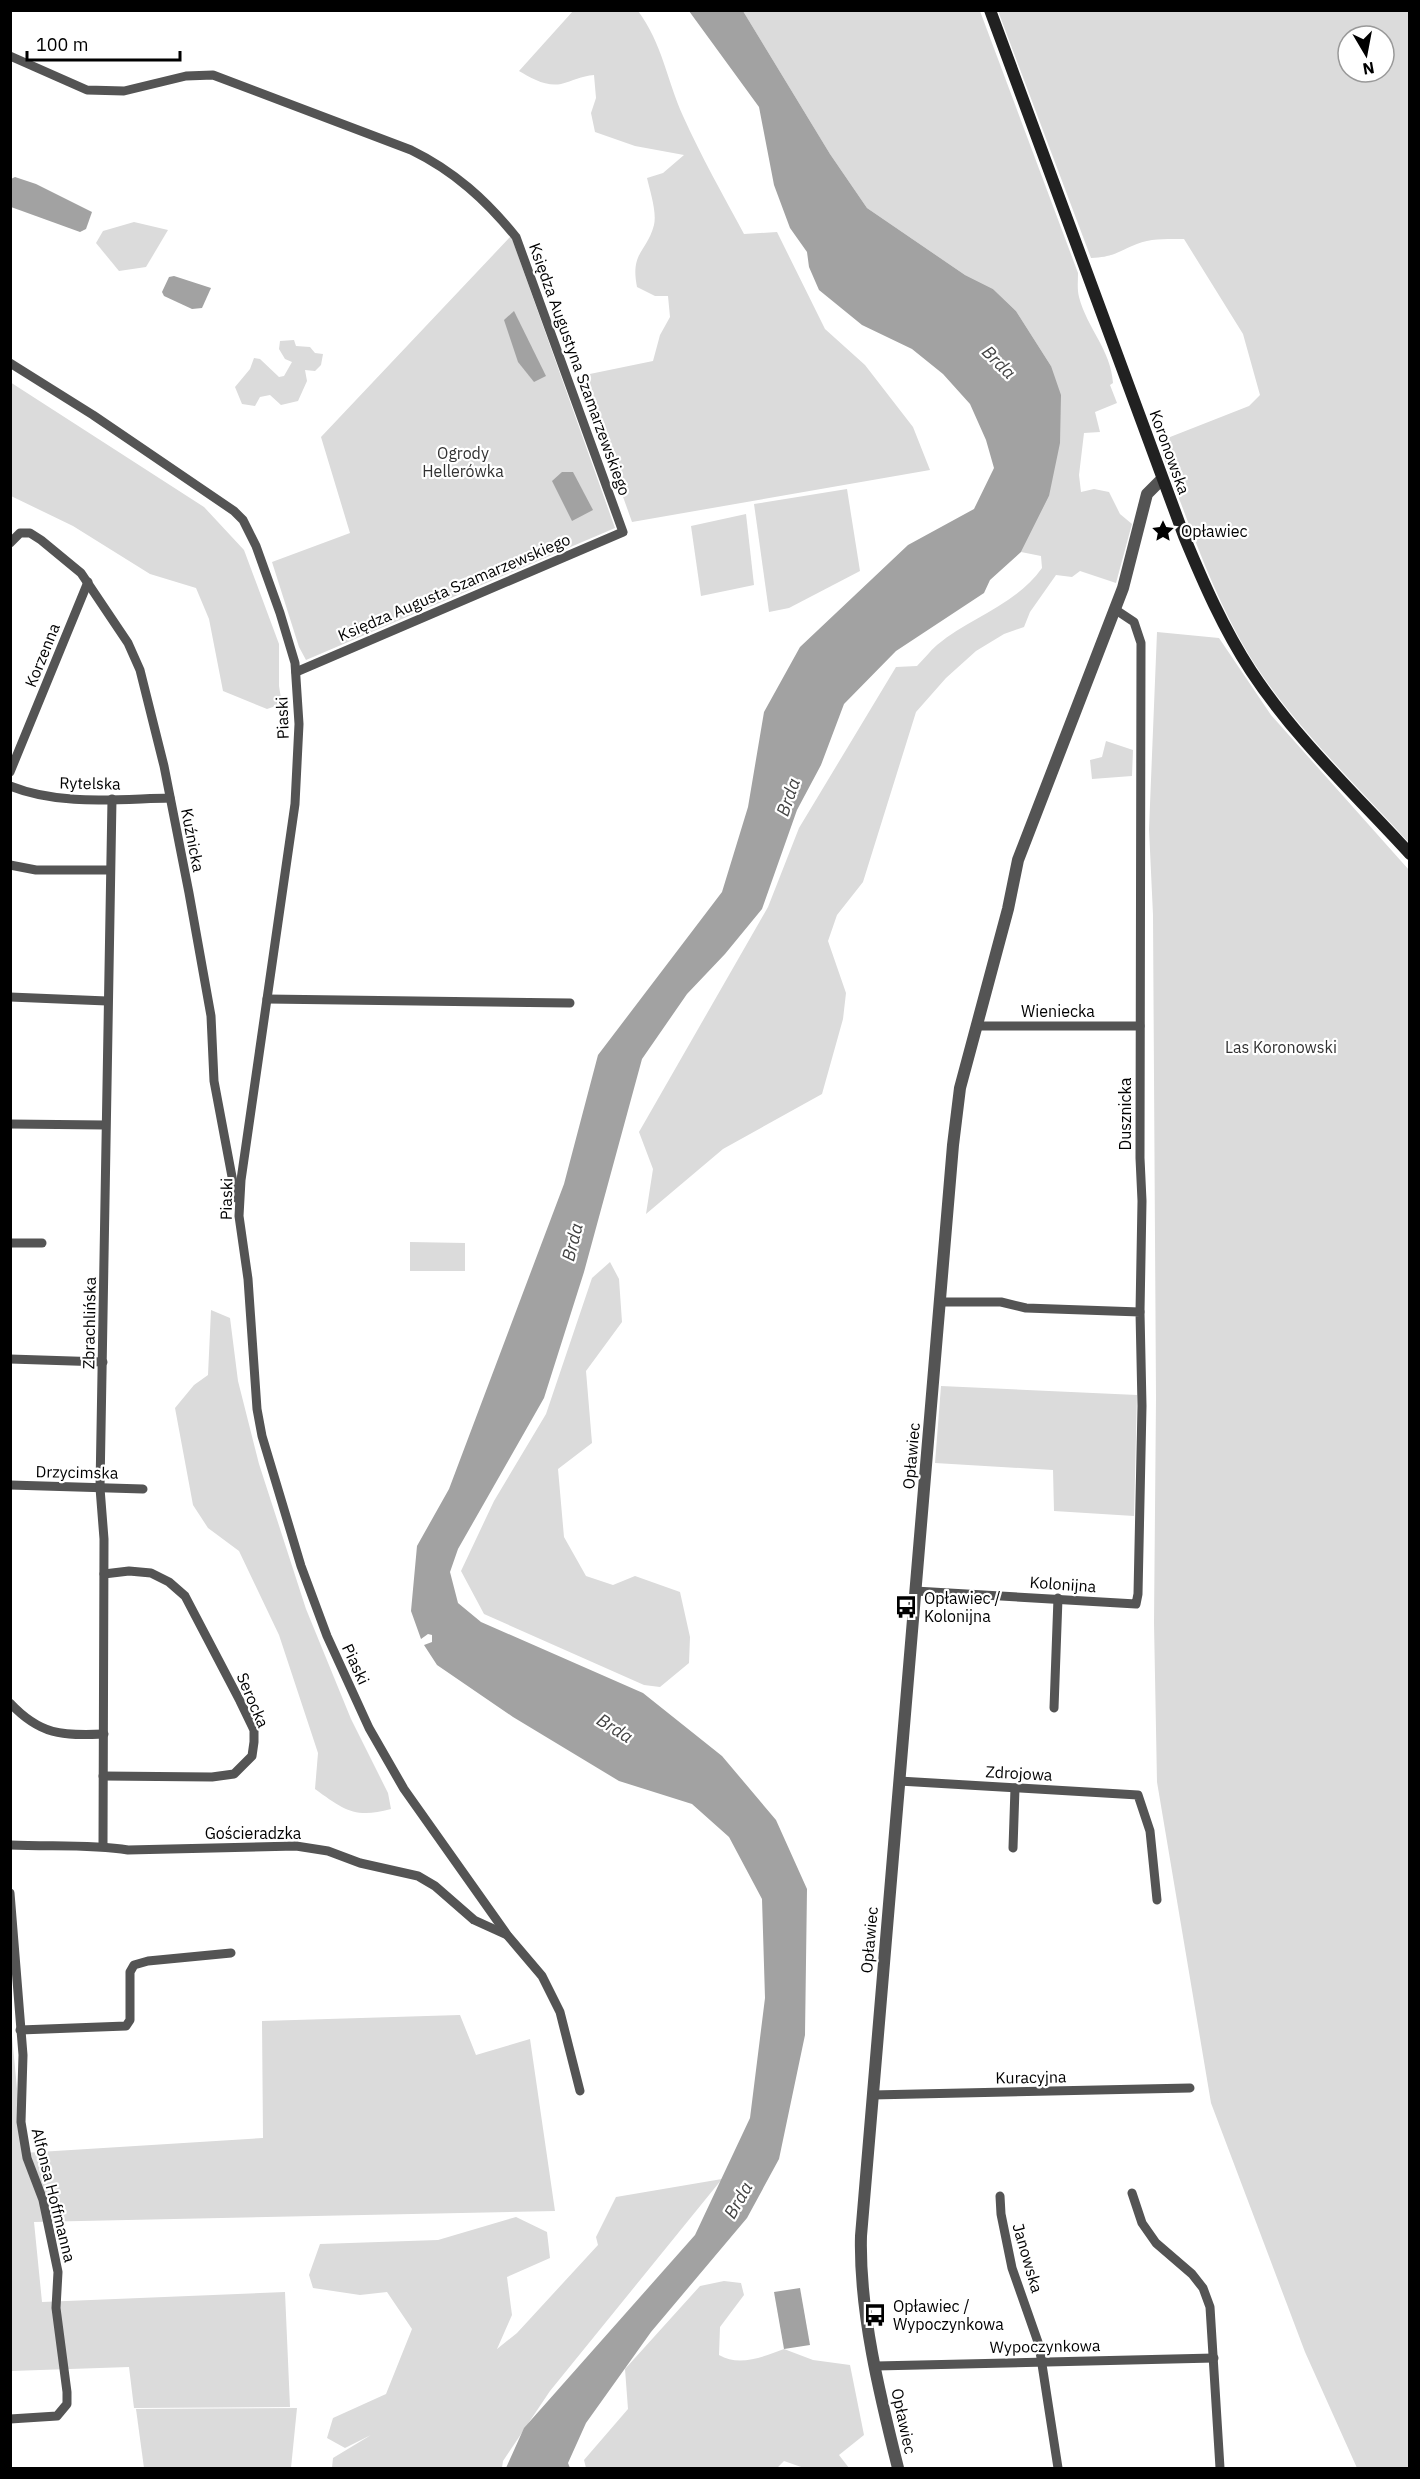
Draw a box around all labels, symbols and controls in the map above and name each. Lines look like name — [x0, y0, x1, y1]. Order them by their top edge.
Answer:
scale bar — [27, 24, 180, 62]
north arrow — [1336, 24, 1396, 84]
text: 100 m — [36, 33, 88, 56]
text: N — [1361, 58, 1376, 80]
street label: Księdza Augustyna Szamarzewskiego — [525, 240, 635, 498]
water label: Brda — [977, 340, 1021, 384]
street label: Koronowska — [1145, 407, 1195, 497]
park label: Ogrody Hellerówka — [422, 443, 504, 481]
place icon: Opławiec — [1150, 518, 1176, 544]
place label: Opławiec — [1181, 521, 1248, 541]
street label: Księdza Augusta Szamarzewskiego — [335, 529, 573, 645]
street label: Korzenna — [20, 620, 64, 690]
street label: Piaski — [271, 696, 293, 740]
street label: Rytelska — [59, 772, 121, 794]
water label: Brda — [771, 775, 805, 819]
street label: Kuźnicka — [177, 806, 209, 874]
street label: Wieniecka — [1021, 1001, 1095, 1021]
park label: Las Koronowski — [1225, 1037, 1337, 1057]
street label: Dusznicka — [1115, 1077, 1135, 1150]
street label: Piaski — [216, 1178, 236, 1220]
water label: Brda — [556, 1220, 588, 1264]
street label: Zbrachlińska — [78, 1276, 100, 1369]
street label: Opławiec — [898, 1422, 924, 1490]
street label: Drzycimska — [36, 1461, 119, 1483]
street label: Kolonijna — [1029, 1572, 1097, 1596]
place label: Opławiec / Kolonijna — [924, 1588, 1001, 1626]
bus stop icon: Opławiec / Kolonijna — [893, 1594, 919, 1620]
street label: Piaski — [338, 1641, 374, 1687]
street label: Serocka — [233, 1669, 274, 1731]
water label: Brda — [593, 1708, 637, 1748]
street label: Zdrojowa — [985, 1761, 1053, 1785]
street label: Gościeradzka — [205, 1823, 302, 1843]
street label: Opławiec — [856, 1906, 882, 1974]
street label: Kuracyjna — [995, 2066, 1067, 2088]
street label: Alfonsa Hoffmanna — [28, 2126, 80, 2265]
water label: Brda — [718, 2178, 758, 2222]
street label: Janowska — [1009, 2221, 1048, 2296]
place label: Opławiec / Wypoczynkowa — [893, 2296, 1004, 2334]
bus stop icon: Opławiec / Wypoczynkowa — [862, 2302, 888, 2328]
street label: Wypoczynkowa — [989, 2335, 1101, 2357]
street label: Opławiec — [887, 2386, 921, 2456]

